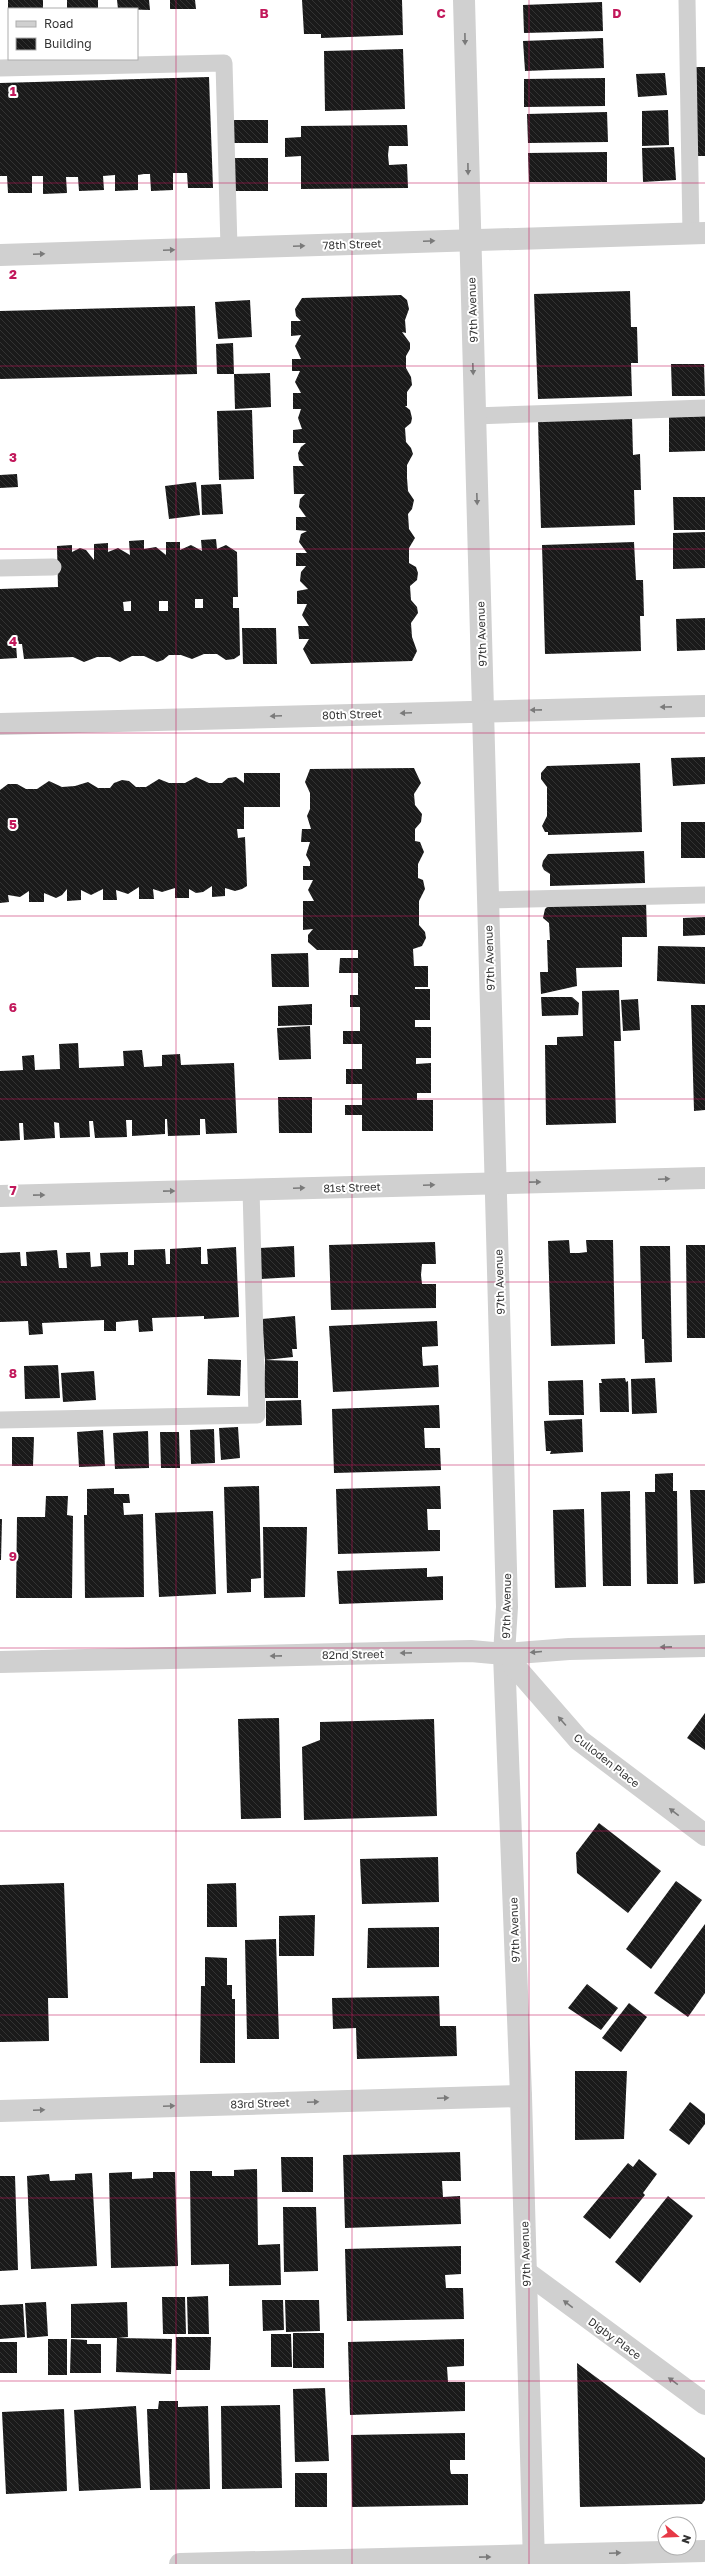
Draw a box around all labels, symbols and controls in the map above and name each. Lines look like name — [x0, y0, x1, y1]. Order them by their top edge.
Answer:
text: B — [259, 5, 269, 21]
text: C — [436, 5, 446, 21]
text: D — [612, 5, 622, 21]
legend — [8, 8, 138, 60]
text: Road — [44, 16, 73, 31]
one-way arrow — [461, 33, 468, 45]
text: Building — [44, 36, 92, 51]
text: 1 — [10, 83, 17, 99]
one-way arrow — [465, 163, 471, 176]
street label: 78th Street — [322, 236, 382, 252]
one-way arrow — [423, 238, 436, 244]
one-way arrow — [293, 242, 305, 249]
one-way arrow — [163, 247, 176, 253]
one-way arrow — [33, 251, 46, 257]
text: 2 — [9, 266, 17, 282]
street label: 97th Avenue — [464, 277, 480, 343]
one-way arrow — [470, 363, 476, 376]
text: 3 — [9, 449, 17, 465]
one-way arrow — [474, 493, 480, 506]
street label: 97th Avenue — [473, 601, 489, 667]
text: 4 — [9, 633, 17, 649]
one-way arrow — [660, 703, 672, 710]
street label: 80th Street — [322, 706, 382, 722]
one-way arrow — [529, 707, 542, 713]
one-way arrow — [399, 710, 412, 716]
one-way arrow — [270, 713, 282, 720]
text: 5 — [9, 816, 17, 832]
street label: 97th Avenue — [481, 925, 497, 991]
text: 6 — [9, 999, 17, 1015]
one-way arrow — [658, 1176, 671, 1182]
street label: 81st Street — [323, 1179, 381, 1195]
one-way arrow — [529, 1179, 541, 1186]
text: 7 — [9, 1182, 17, 1198]
one-way arrow — [423, 1182, 436, 1188]
one-way arrow — [293, 1185, 305, 1192]
one-way arrow — [163, 1188, 175, 1195]
one-way arrow — [33, 1192, 46, 1198]
street label: 97th Avenue — [491, 1249, 507, 1315]
text: 8 — [9, 1365, 17, 1381]
text: 9 — [9, 1548, 17, 1564]
street label: 97th Avenue — [499, 1573, 513, 1639]
one-way arrow — [660, 1643, 672, 1650]
street label: 82nd Street — [322, 1647, 384, 1661]
one-way arrow — [530, 1648, 542, 1655]
one-way arrow — [400, 1649, 412, 1656]
one-way arrow — [270, 1652, 282, 1659]
one-way arrow — [558, 1716, 567, 1727]
street label: Culloden Place — [572, 1730, 642, 1790]
one-way arrow — [668, 1807, 679, 1816]
street label: 97th Avenue — [506, 1897, 522, 1963]
street label: 83rd Street — [230, 2095, 290, 2111]
one-way arrow — [437, 2095, 450, 2101]
one-way arrow — [307, 2099, 320, 2105]
one-way arrow — [163, 2103, 176, 2109]
one-way arrow — [33, 2107, 46, 2113]
street label: 97th Avenue — [517, 2221, 533, 2287]
one-way arrow — [563, 2300, 574, 2308]
street label: Digby Place — [586, 2314, 644, 2362]
one-way arrow — [668, 2377, 679, 2385]
north arrow — [657, 2516, 697, 2556]
text: N — [679, 2533, 694, 2545]
one-way arrow — [609, 2550, 622, 2556]
one-way arrow — [479, 2553, 491, 2560]

